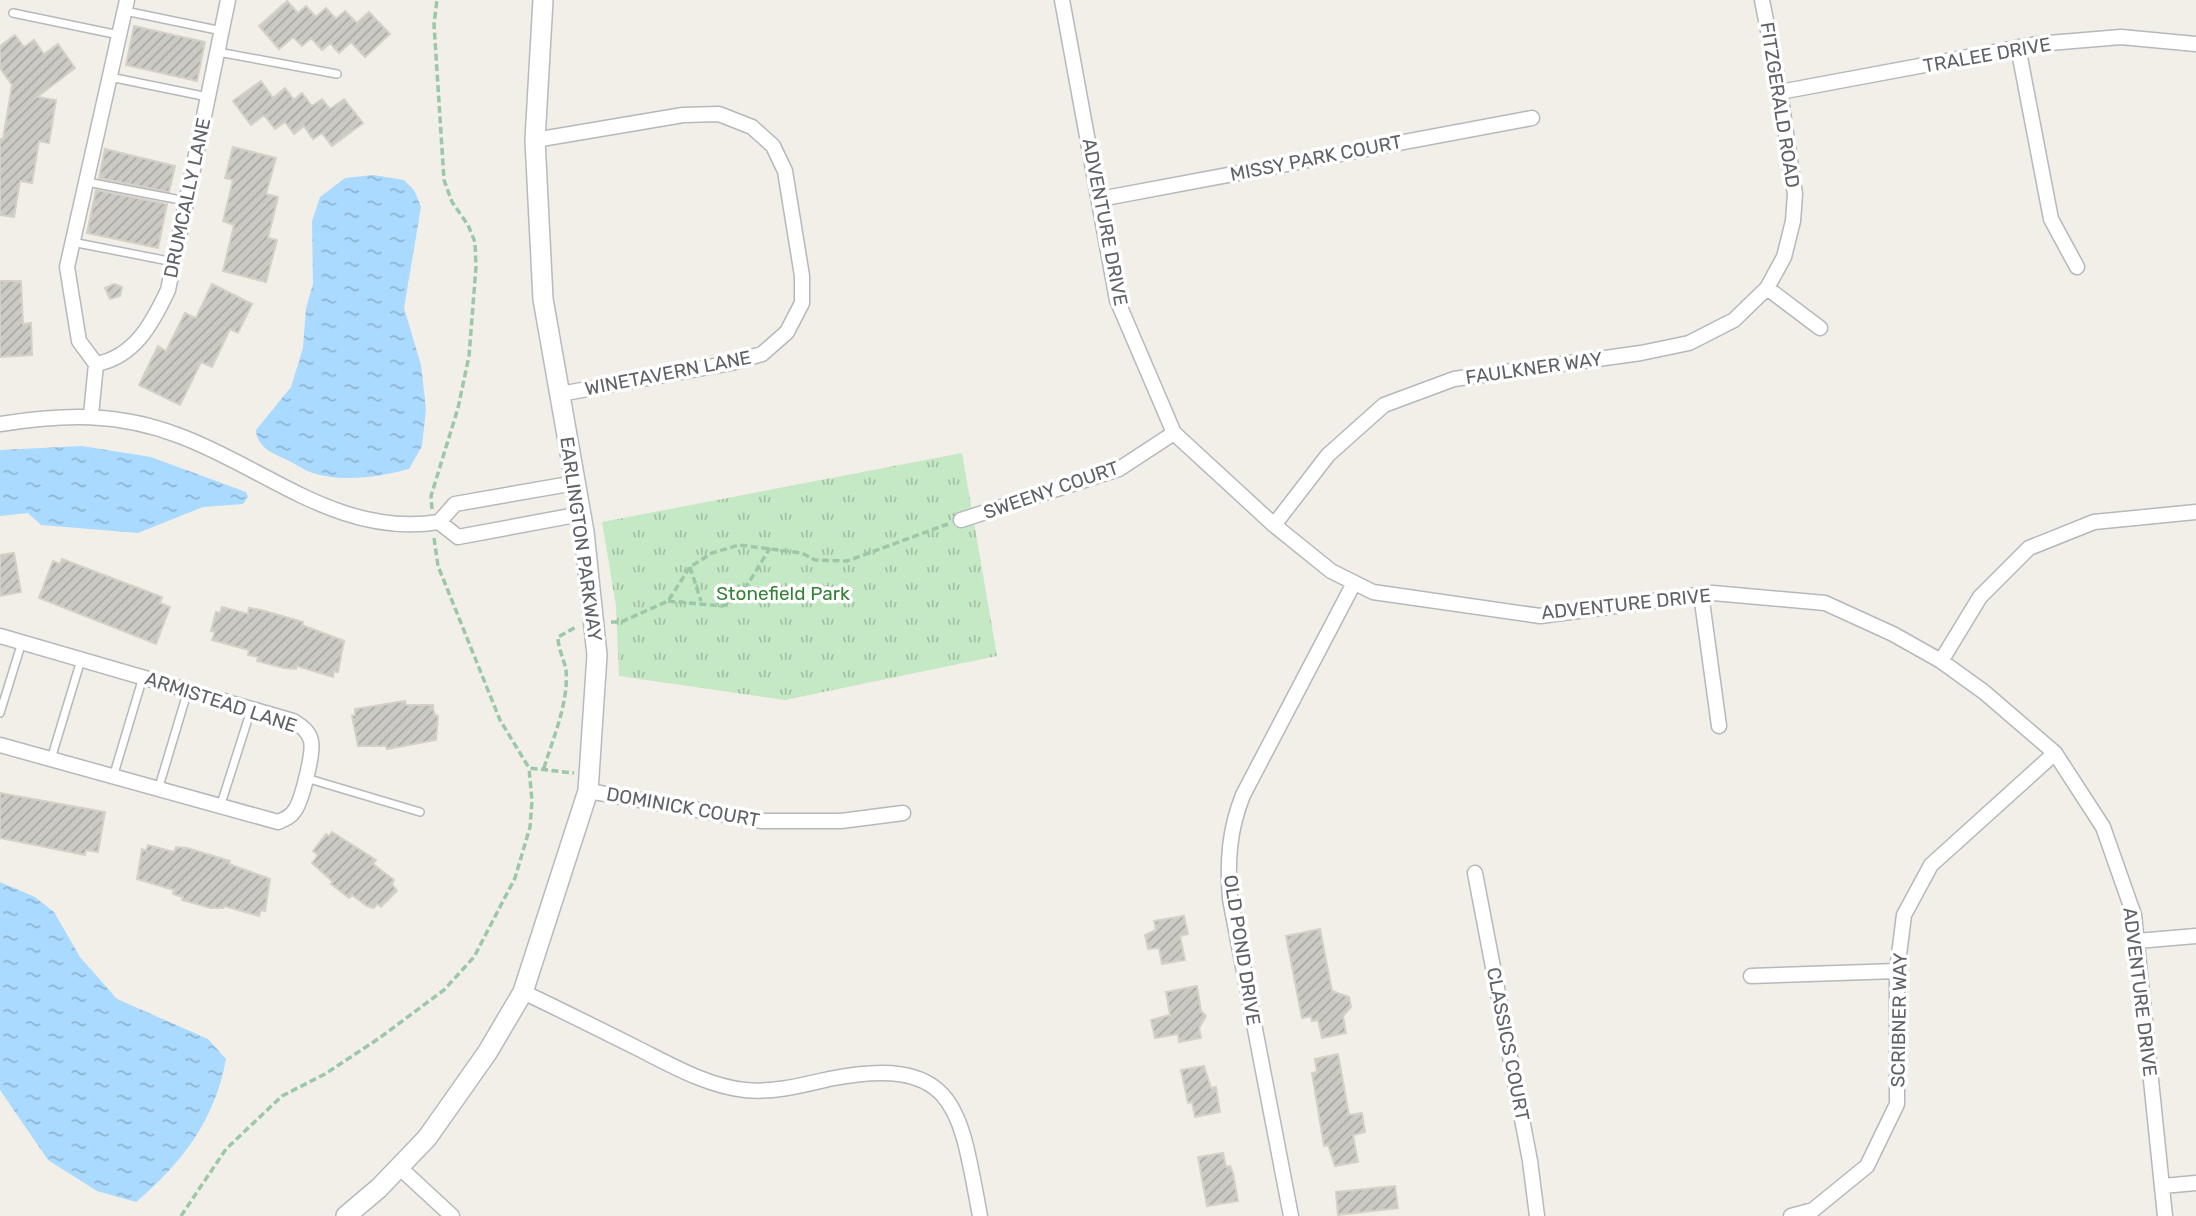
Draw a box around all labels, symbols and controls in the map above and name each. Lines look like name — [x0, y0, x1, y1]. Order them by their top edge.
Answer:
street label: FITZGERALD ROAD — [1756, 20, 1804, 190]
street label: TRALEE DRIVE — [1921, 32, 2053, 78]
street label: DRUMCALLY LANE — [159, 116, 215, 280]
street label: MISSY PARK COURT — [1228, 130, 1404, 186]
street label: ADVENTURE DRIVE — [1077, 136, 1133, 308]
street label: WINETAVERN LANE — [583, 346, 753, 400]
street label: FAULKNER WAY — [1464, 347, 1604, 389]
street label: EARLINGTON PARKWAY — [555, 435, 607, 643]
street label: SWEENY COURT — [980, 456, 1122, 524]
park label: Stonefield Park — [716, 582, 850, 605]
street label: ADVENTURE DRIVE — [1540, 584, 1712, 624]
street label: ARMISTEAD LANE — [142, 667, 300, 737]
street label: DOMINICK COURT — [605, 782, 761, 832]
street label: OLD POND DRIVE — [1219, 873, 1265, 1027]
street label: ADVENTURE DRIVE — [2118, 906, 2162, 1078]
street label: SCRIBNER WAY — [1886, 952, 1912, 1088]
street label: CLASSICS COURT — [1482, 965, 1534, 1123]

